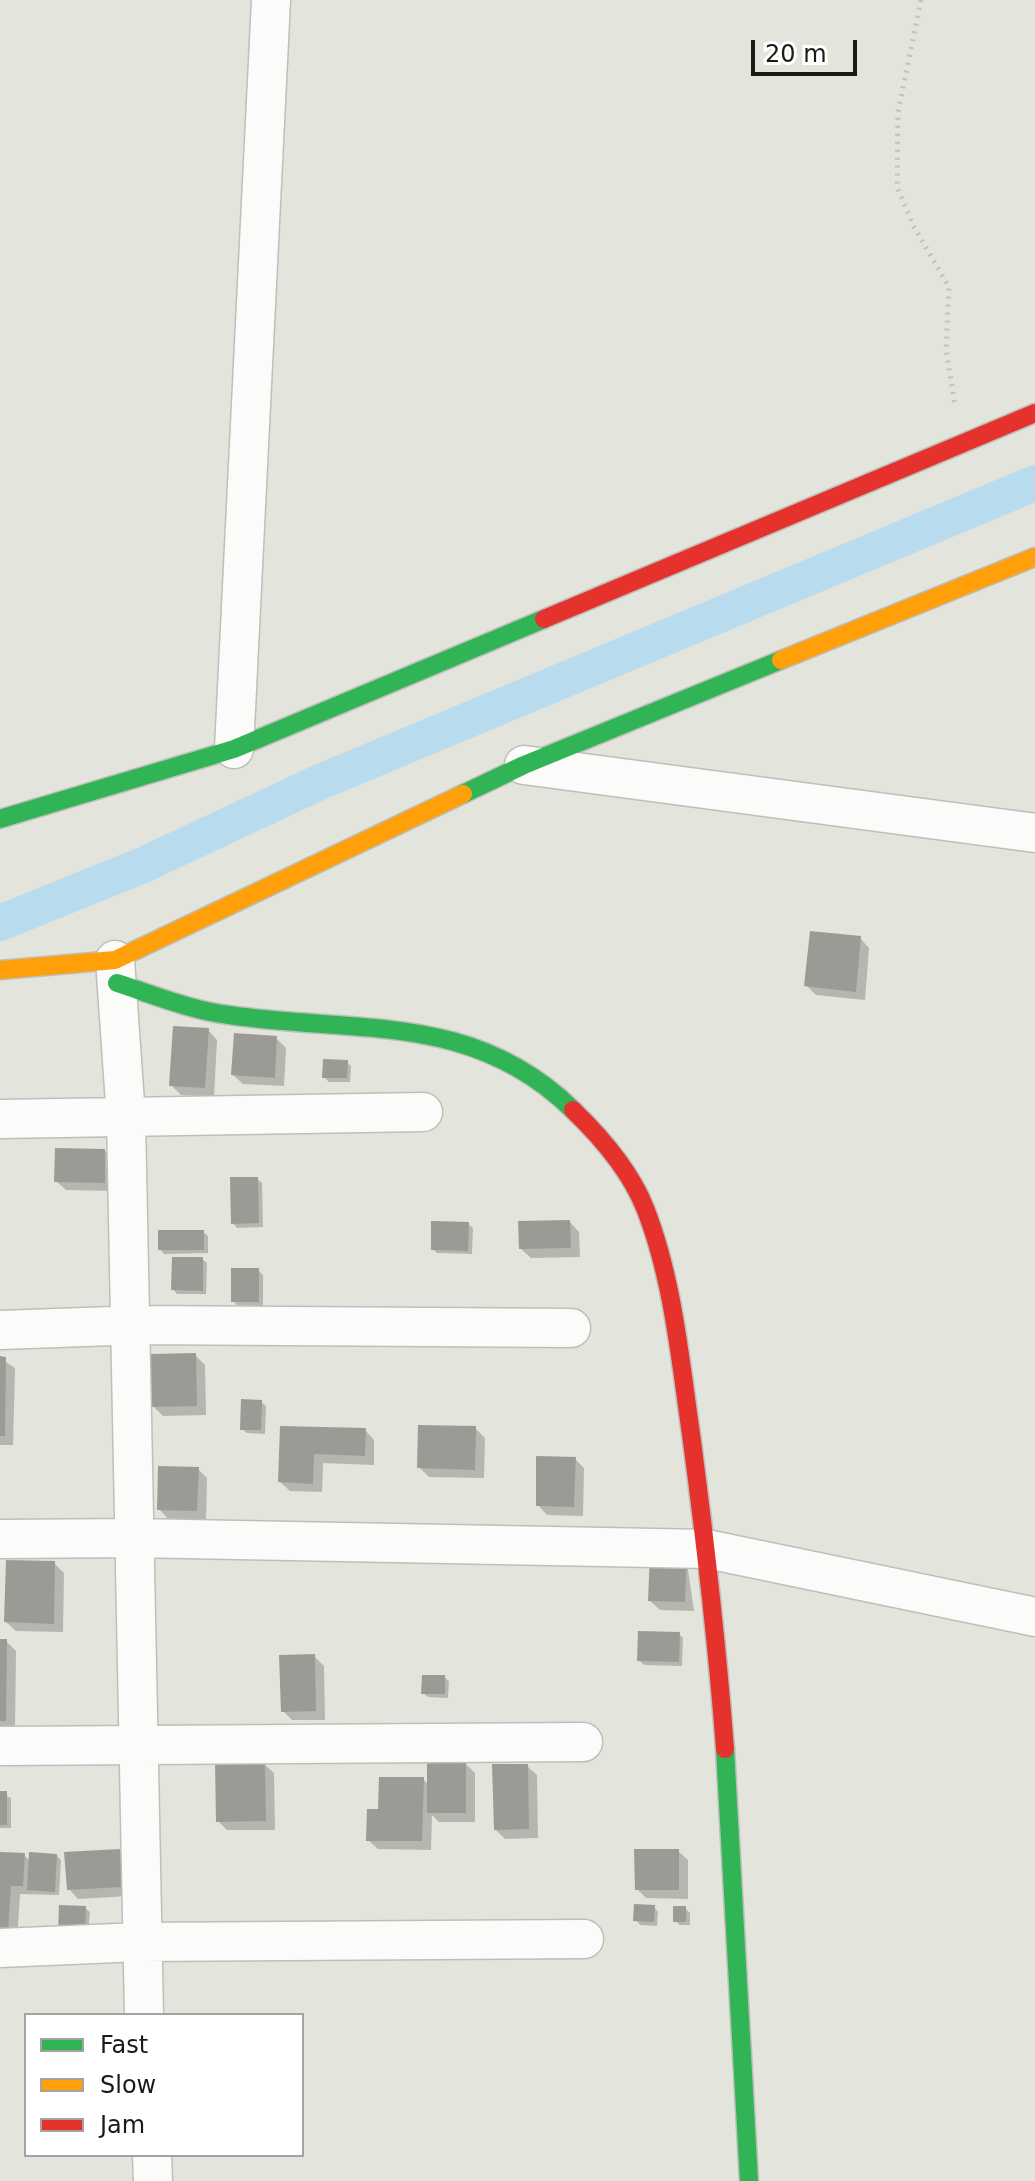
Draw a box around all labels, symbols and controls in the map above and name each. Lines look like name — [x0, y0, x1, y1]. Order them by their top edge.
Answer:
scale bar — [755, 24, 861, 74]
text: 20 m — [765, 40, 827, 68]
legend — [24, 2013, 304, 2157]
text: Fast — [100, 2031, 148, 2059]
text: Slow — [100, 2071, 156, 2099]
text: Jam — [100, 2111, 145, 2139]

